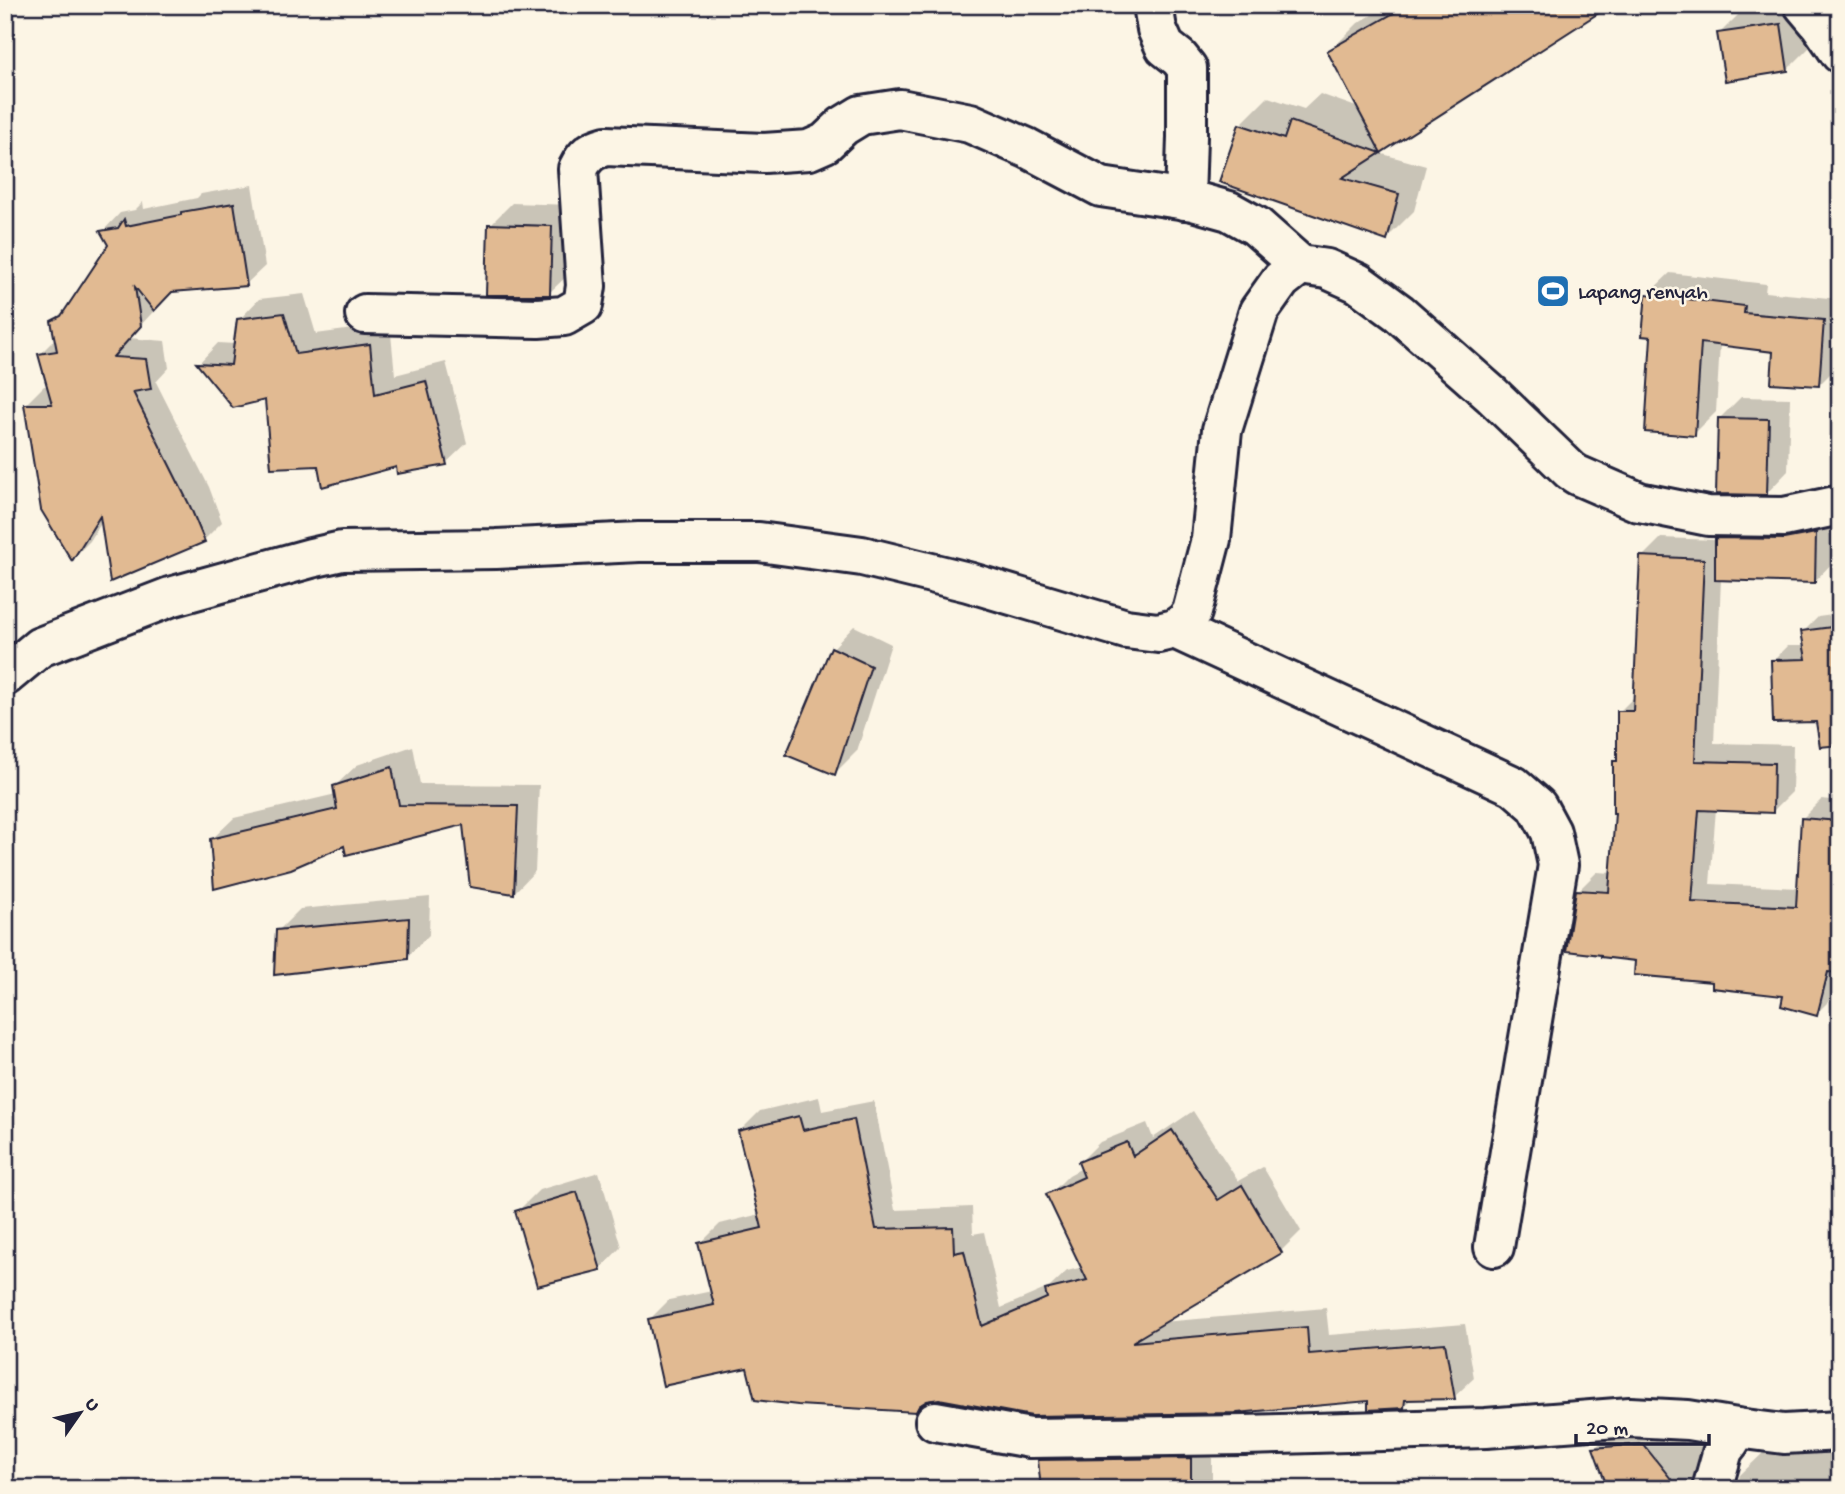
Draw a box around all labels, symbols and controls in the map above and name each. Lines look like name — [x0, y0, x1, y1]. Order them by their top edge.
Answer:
sports icon: Lapang renyah — [1534, 272, 1572, 310]
place label: Lapang renyah — [1578, 282, 1708, 307]
north arrow — [46, 1378, 116, 1448]
text: U — [79, 1394, 104, 1416]
scale bar — [1576, 1403, 1708, 1447]
text: 20 m — [1586, 1418, 1628, 1443]

